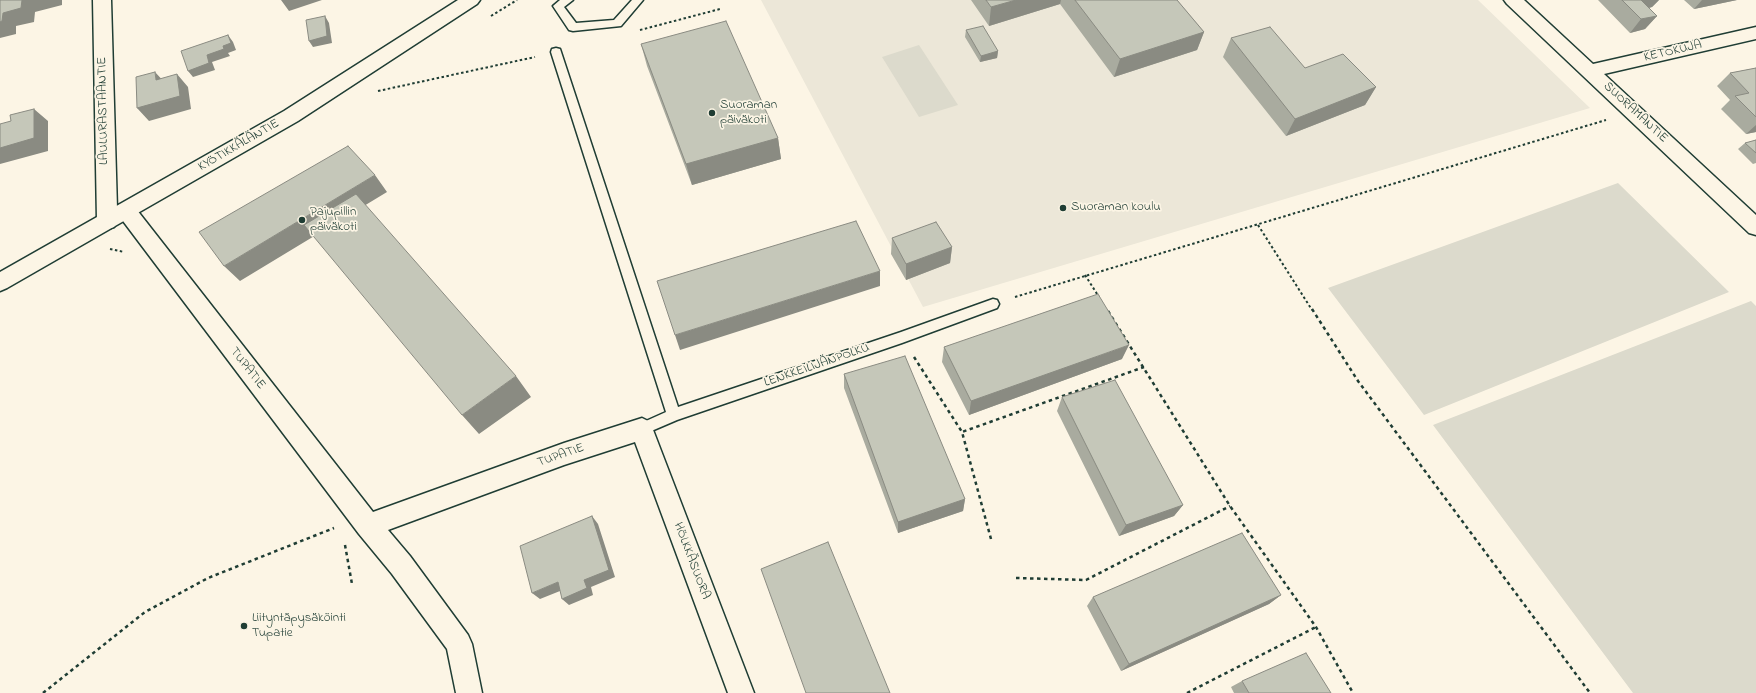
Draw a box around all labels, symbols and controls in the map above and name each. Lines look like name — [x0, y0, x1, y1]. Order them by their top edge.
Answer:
street label: KETOKUJA — [1642, 38, 1704, 66]
street label: LAULURASTAANTIE — [95, 57, 113, 165]
street label: SUORAMANTIE — [1599, 79, 1671, 147]
place label: Suoraman päiväkoti — [720, 98, 777, 129]
marker: Suoraman päiväkoti — [707, 108, 717, 118]
street label: KYÖTIKKÄLÄNTIE — [196, 116, 282, 176]
place label: Suoraman koulu — [1071, 200, 1161, 216]
marker: Suoraman koulu — [1058, 203, 1068, 213]
place label: Pajupillin päiväkoti — [310, 205, 357, 236]
marker: Pajupillin päiväkoti — [297, 215, 307, 225]
street label: LENKKEILIJÄNPOLKU — [762, 341, 872, 391]
street label: TUPATIE — [226, 345, 268, 393]
street label: TUPATIE — [535, 441, 587, 471]
street label: HÖLKKÄSUORA — [669, 520, 713, 602]
place label: Liityntäpysäköinti Tupatie — [252, 611, 346, 642]
marker: Liityntäpysäköinti Tupatie — [239, 621, 249, 631]

